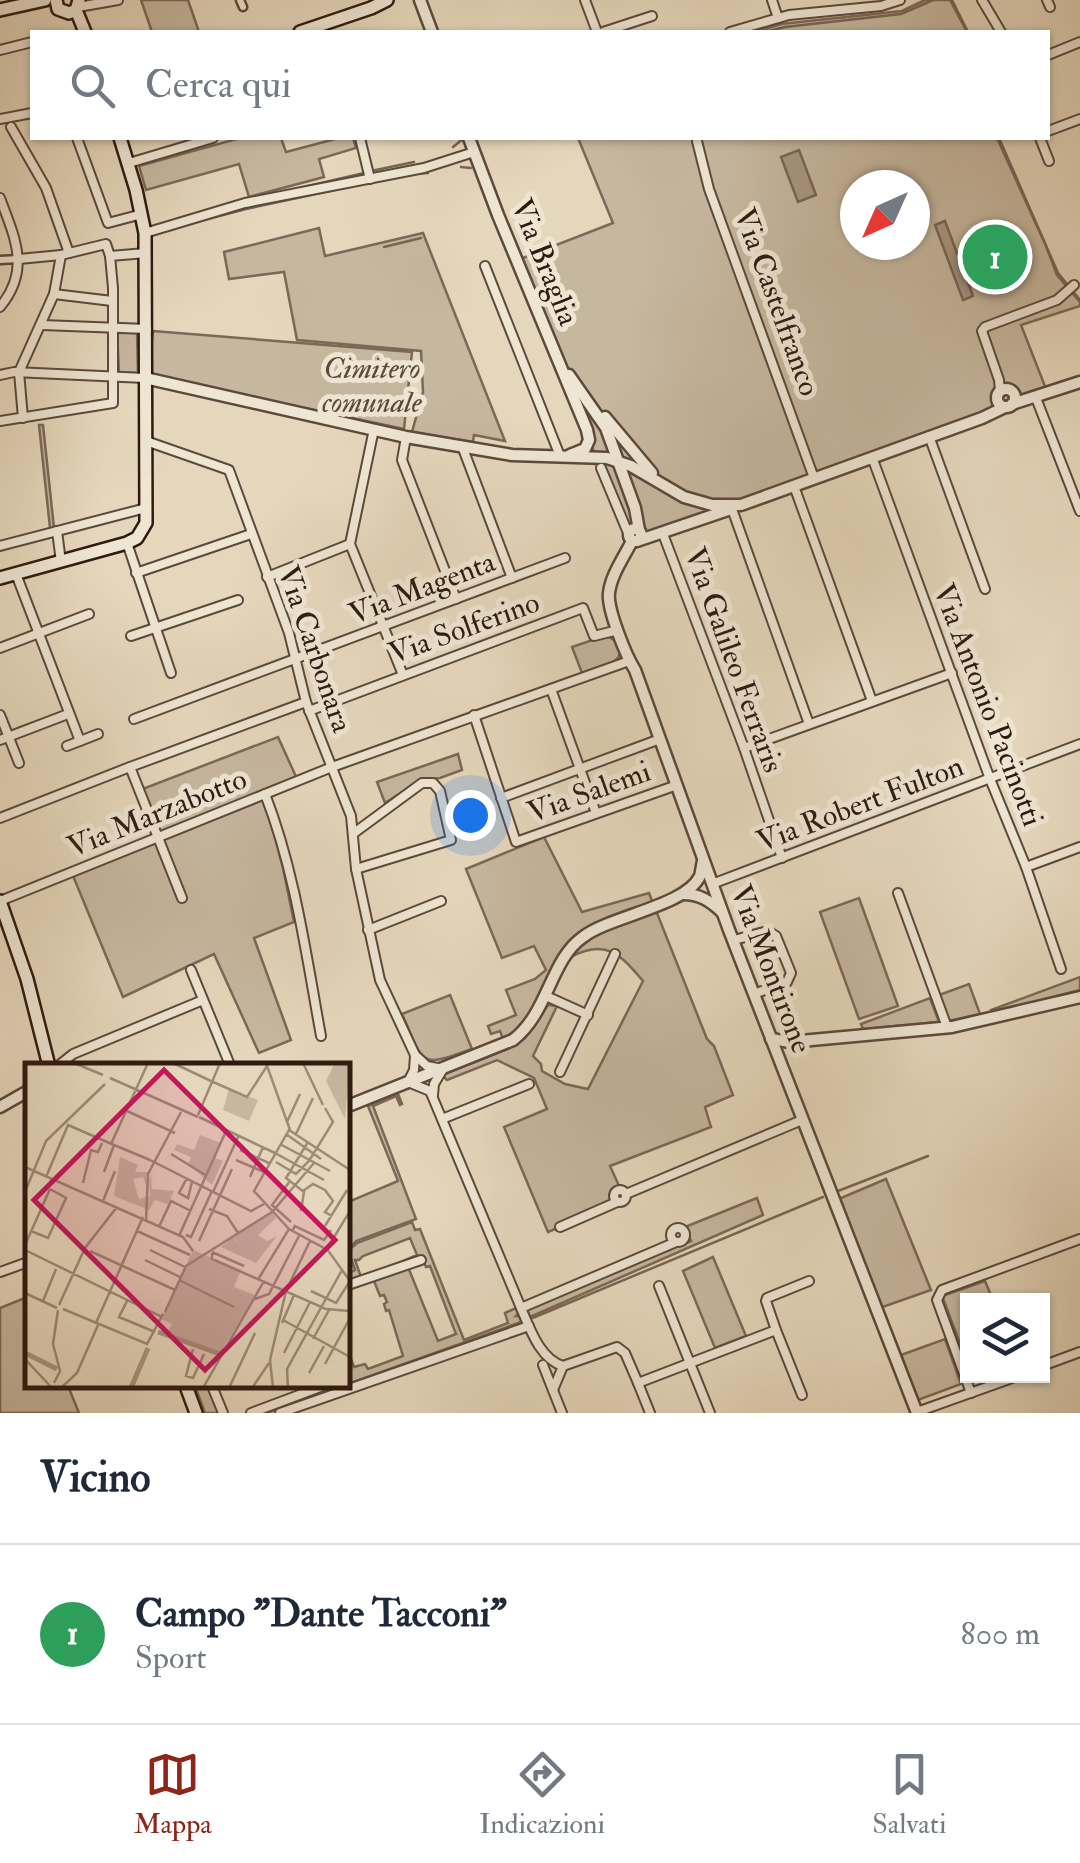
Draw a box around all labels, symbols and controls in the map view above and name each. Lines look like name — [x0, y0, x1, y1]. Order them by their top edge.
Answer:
search box — [30, 30, 1050, 140]
icon: search — [65, 58, 120, 113]
text: Cerca qui — [145, 61, 291, 109]
north arrow — [840, 170, 930, 260]
street label: Via Braglia — [503, 193, 587, 331]
street label: Via Castelfranco — [726, 203, 828, 401]
pin: 1 — [962, 220, 1028, 294]
park label: Cimitero comunale — [322, 350, 423, 421]
street label: Via Magenta — [344, 543, 501, 633]
street label: Via Galileo Ferraris — [676, 543, 792, 777]
street label: Via Carbonara — [269, 561, 361, 738]
street label: Via Antonio Pacinotti — [925, 579, 1051, 831]
street label: Via Solferino — [384, 584, 544, 672]
street label: Via Robert Fulton — [751, 748, 969, 860]
street label: Via Salemi — [522, 753, 656, 831]
street label: Via Marzabotto — [62, 760, 252, 866]
your location — [445, 790, 496, 841]
street label: Via Montirone — [722, 880, 820, 1058]
inset map — [25, 1063, 350, 1388]
map controls — [960, 1293, 1050, 1383]
button: layers — [960, 1293, 1050, 1383]
text: Vicino — [40, 1452, 150, 1504]
text: Campo "Dante Tacconi" — [135, 1590, 507, 1638]
text: 1 — [67, 1614, 78, 1654]
text: 800 m — [961, 1614, 1040, 1654]
text: Sport — [135, 1638, 207, 1678]
tab: Mappa — [134, 1747, 212, 1842]
tab: Indicazioni — [479, 1747, 605, 1842]
tab: Salvati — [872, 1747, 946, 1842]

